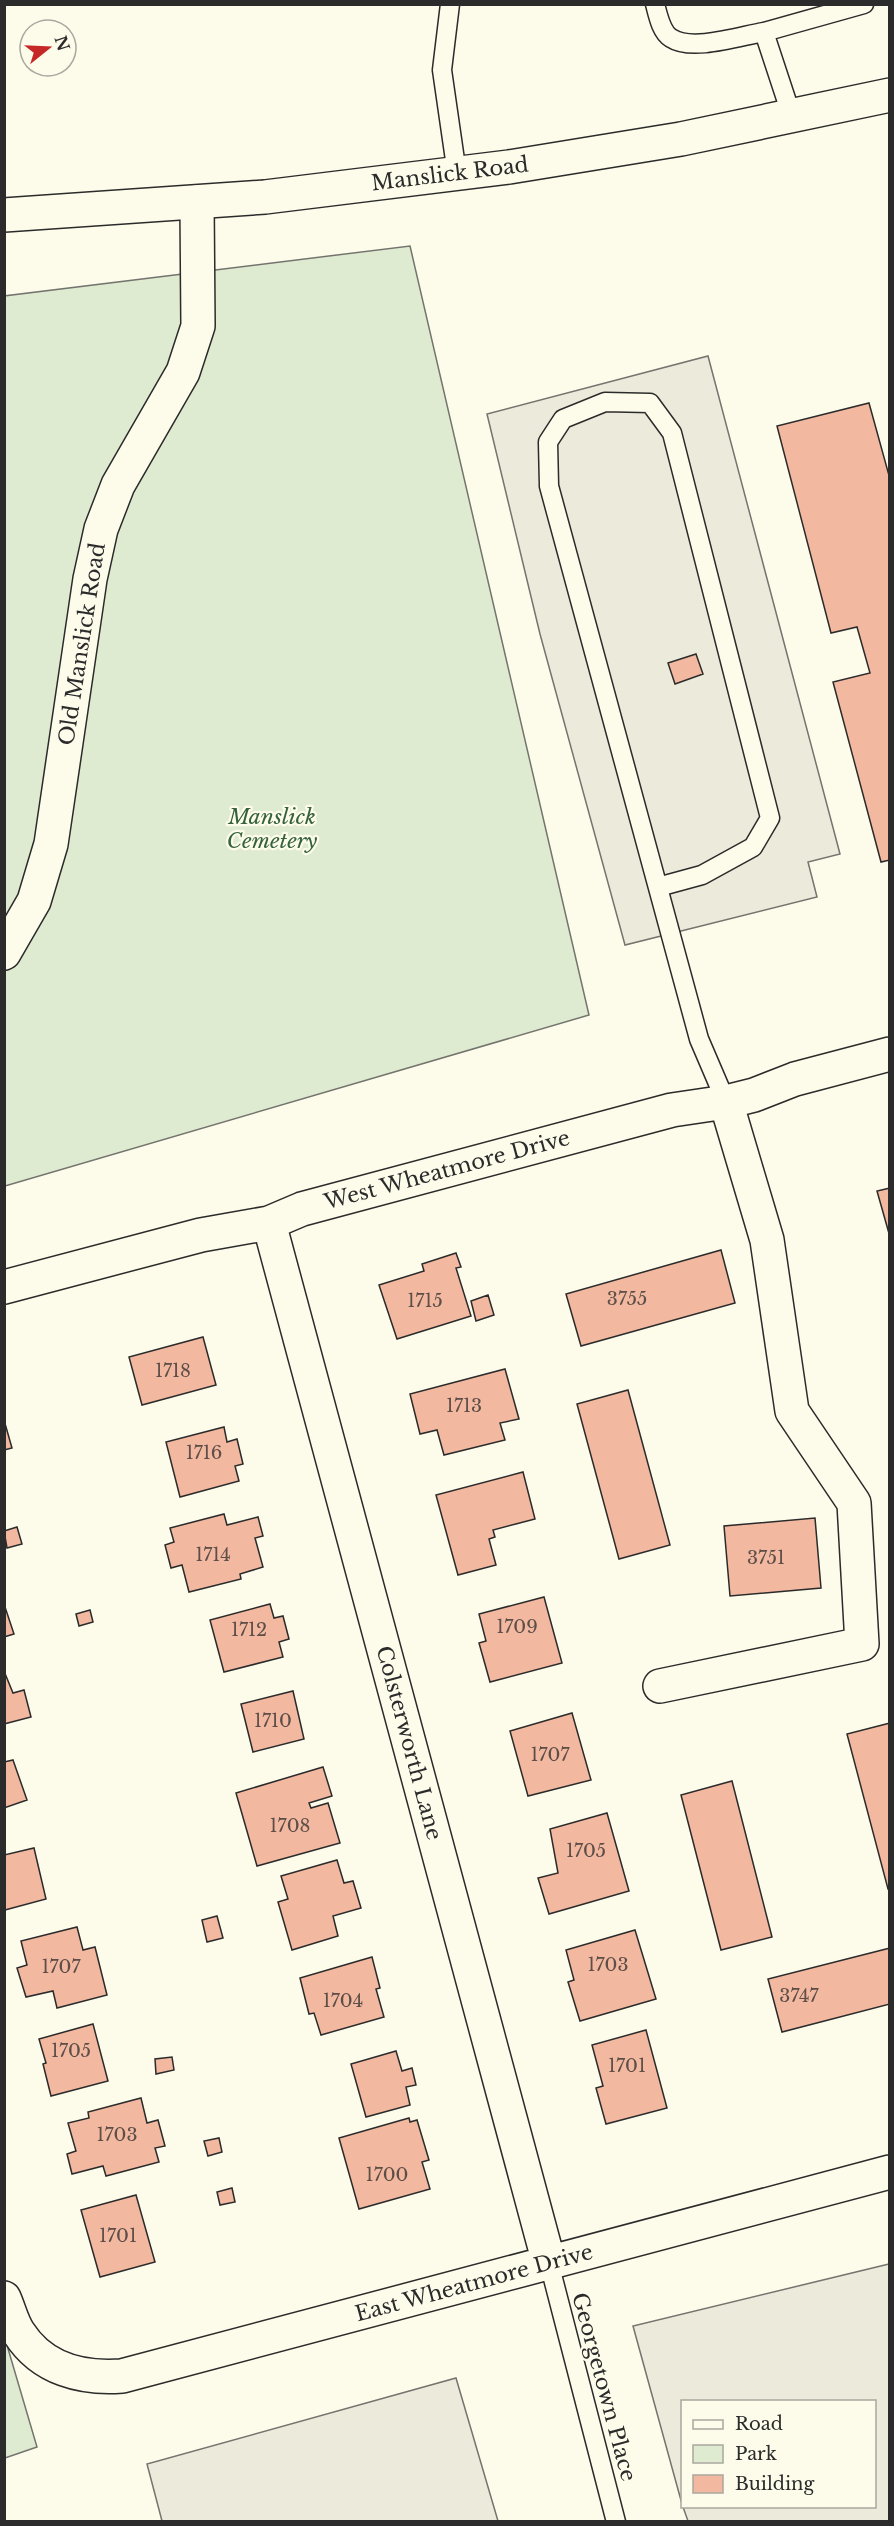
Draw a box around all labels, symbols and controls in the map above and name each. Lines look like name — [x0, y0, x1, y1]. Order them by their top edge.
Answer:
north arrow — [18, 18, 78, 78]
text: N — [50, 33, 74, 54]
street label: Manslick Road — [370, 151, 530, 197]
street label: Old Manslick Road — [53, 541, 111, 747]
park label: Manslick Cemetery — [227, 804, 317, 854]
street label: West Wheatmore Drive — [320, 1125, 573, 1216]
house number: 3755 — [607, 1288, 647, 1310]
house number: 1715 — [407, 1290, 443, 1312]
house number: 1718 — [155, 1360, 191, 1382]
house number: 1713 — [446, 1395, 482, 1417]
house number: 1716 — [186, 1442, 222, 1464]
house number: 1714 — [195, 1544, 231, 1566]
house number: 3751 — [747, 1547, 785, 1569]
house number: 1709 — [496, 1616, 538, 1638]
house number: 1712 — [231, 1619, 267, 1641]
street label: Colsterworth Lane — [371, 1643, 447, 1843]
house number: 1710 — [254, 1710, 292, 1732]
house number: 1707 — [531, 1744, 570, 1766]
house number: 1708 — [270, 1815, 310, 1837]
house number: 1705 — [566, 1840, 606, 1862]
house number: 1703 — [587, 1954, 629, 1976]
house number: 1707 — [42, 1956, 81, 1978]
house number: 3747 — [779, 1985, 820, 2007]
house number: 1704 — [323, 1990, 363, 2012]
house number: 1705 — [51, 2040, 91, 2062]
house number: 1701 — [608, 2055, 646, 2077]
house number: 1703 — [96, 2124, 138, 2146]
house number: 1700 — [366, 2164, 408, 2186]
house number: 1701 — [99, 2225, 137, 2247]
street label: East Wheatmore Drive — [352, 2239, 596, 2327]
street label: Georgetown Place — [566, 2290, 642, 2484]
legend — [681, 2400, 876, 2508]
text: Road — [735, 2413, 783, 2435]
text: Park — [735, 2443, 777, 2465]
text: Building — [735, 2473, 814, 2495]

